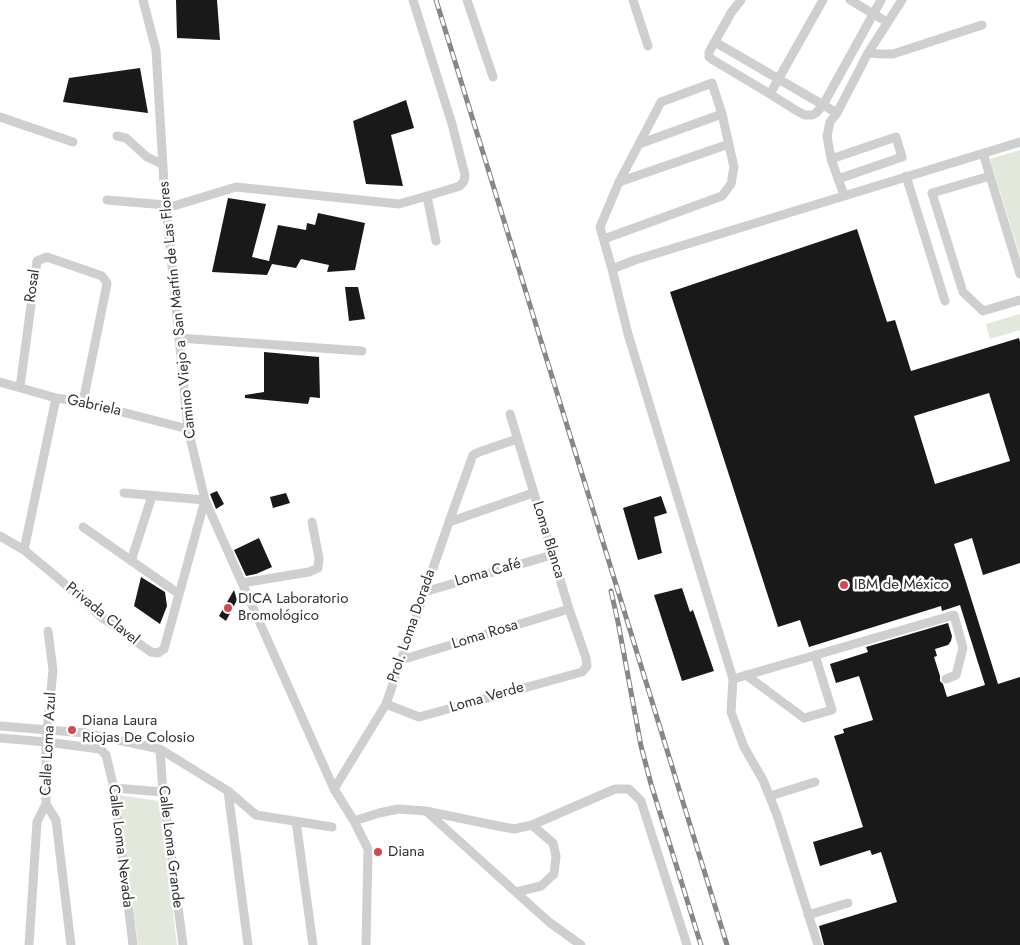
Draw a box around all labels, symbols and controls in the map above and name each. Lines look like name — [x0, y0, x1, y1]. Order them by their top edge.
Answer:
street label: Camino Viejo a San Martín de Las Flores — [156, 180, 200, 440]
street label: Rosal — [22, 268, 44, 304]
street label: Gabriela — [65, 391, 123, 421]
street label: Loma Blanca — [528, 499, 568, 581]
street label: Loma Café — [453, 555, 523, 591]
street label: Prol. Loma Dorada — [384, 567, 440, 685]
place label: IBM de México — [854, 576, 949, 594]
street label: Privada Clavel — [62, 579, 142, 649]
marker: IBM de México — [838, 579, 850, 591]
place label: DICA Laboratorio Bromológico — [238, 590, 348, 625]
marker: DICA Laboratorio Bromológico — [222, 602, 234, 614]
street label: Loma Rosa — [450, 616, 520, 654]
street label: Loma Verde — [448, 679, 526, 717]
street label: Calle Loma Azul — [37, 692, 61, 796]
place label: Diana Laura Riojas De Colosio — [82, 712, 195, 747]
marker: Diana Laura Riojas De Colosio — [66, 724, 78, 736]
street label: Calle Loma Nevada — [104, 784, 136, 908]
street label: Calle Loma Grande — [154, 785, 186, 909]
place label: Diana — [388, 843, 424, 861]
marker: Diana — [372, 846, 384, 858]

